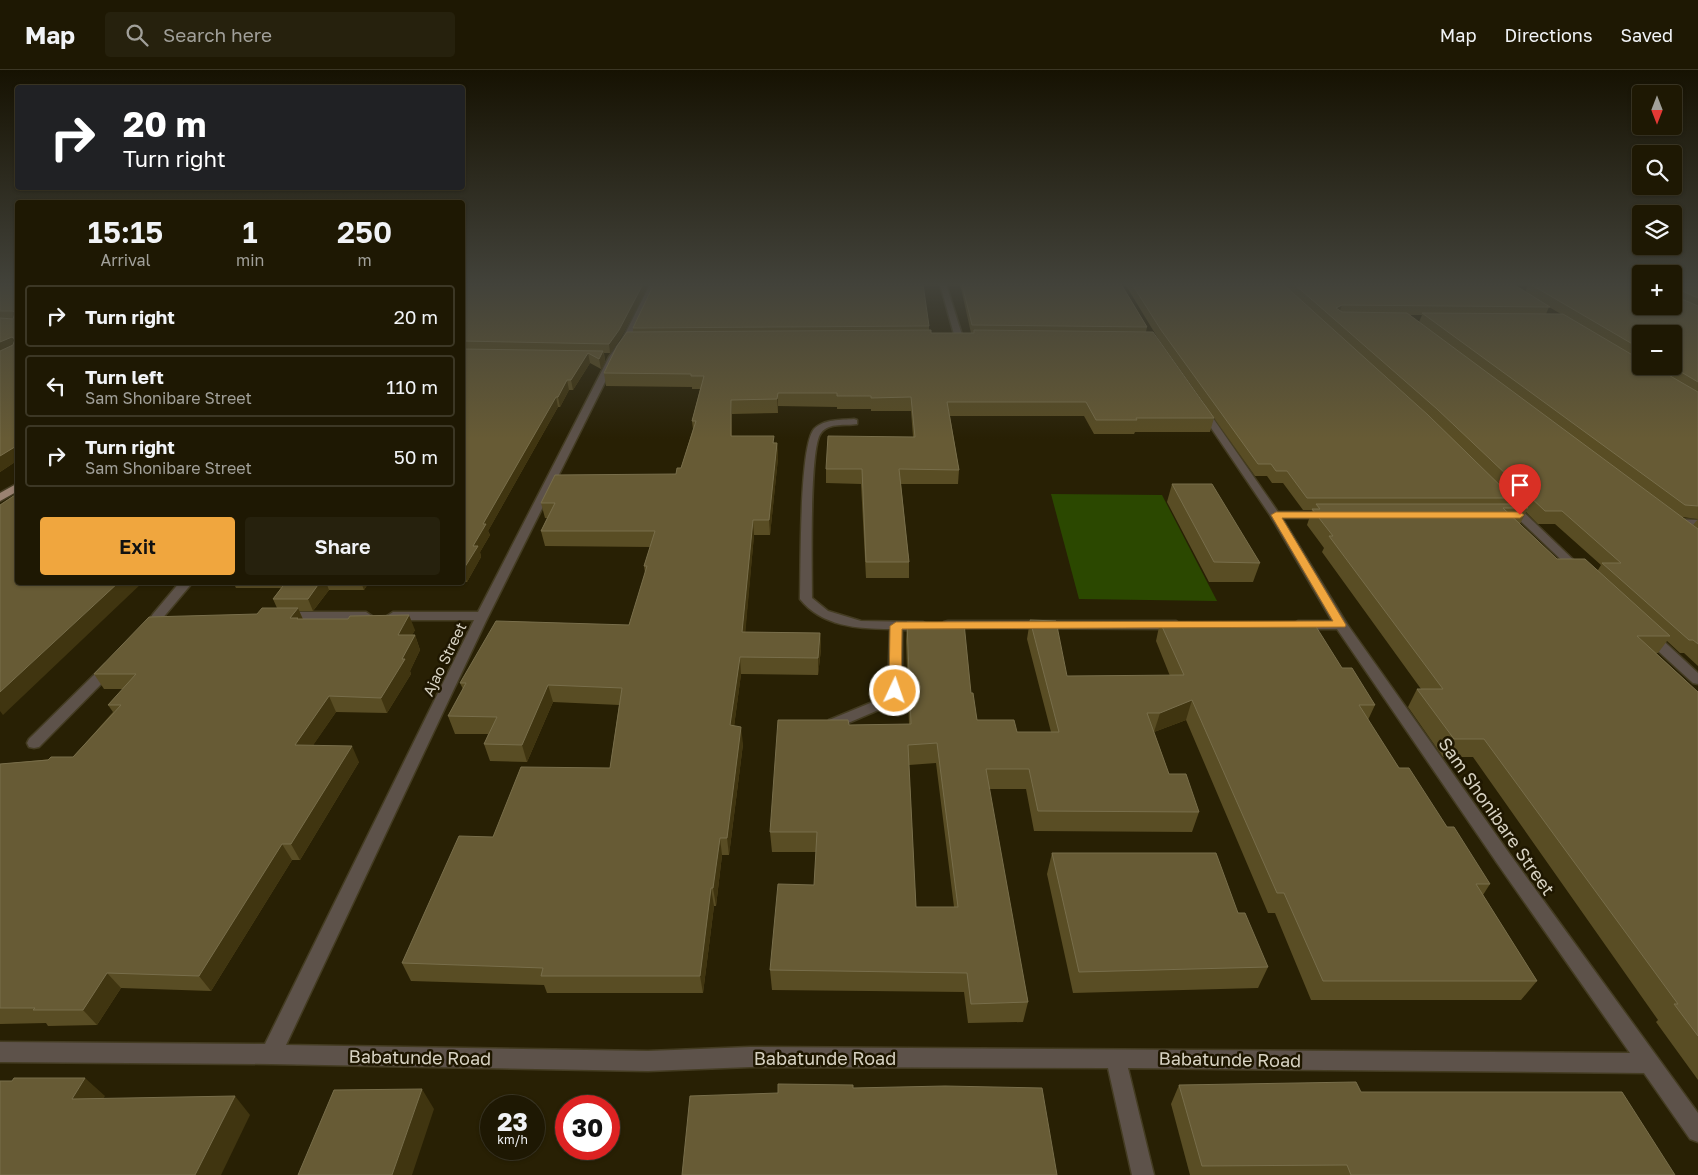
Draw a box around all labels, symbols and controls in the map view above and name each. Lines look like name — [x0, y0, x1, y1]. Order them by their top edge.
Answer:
search box — [105, 12, 455, 57]
text: Map — [25, 20, 75, 49]
icon: search — [123, 21, 151, 49]
text: Search here — [163, 23, 272, 46]
text: Map — [1440, 24, 1476, 46]
text: Directions — [1504, 24, 1592, 46]
text: Saved — [1620, 24, 1673, 46]
north arrow — [1632, 85, 1682, 135]
map controls — [1632, 85, 1682, 375]
text: 20 m — [123, 103, 206, 145]
icon: right — [40, 105, 105, 170]
text: Turn right — [123, 145, 226, 172]
button: search — [1632, 145, 1682, 195]
button: layers — [1632, 205, 1682, 255]
text: 15:15 — [88, 214, 163, 250]
text: 1 — [243, 214, 258, 250]
text: 250 — [337, 214, 392, 250]
text: Arrival — [100, 250, 151, 270]
text: min — [236, 250, 264, 270]
text: m — [358, 250, 372, 270]
button: + — [1632, 265, 1682, 315]
icon: right — [42, 302, 70, 330]
text: Turn right — [85, 305, 175, 328]
text: 20 m — [394, 305, 438, 328]
button: − — [1632, 325, 1682, 375]
text: Turn left — [85, 365, 164, 388]
icon: left — [42, 372, 70, 400]
text: 110 m — [386, 375, 438, 398]
text: Sam Shonibare Street — [85, 388, 252, 408]
text: Turn right — [85, 435, 175, 458]
icon: right — [42, 442, 70, 470]
text: 50 m — [394, 445, 438, 468]
text: Sam Shonibare Street — [85, 458, 252, 478]
pin — [1499, 464, 1541, 515]
icon: arrive — [1506, 471, 1534, 499]
button: Exit — [40, 517, 235, 575]
button: Share — [245, 517, 440, 575]
street label: Ajao Street — [418, 619, 470, 699]
position arrow — [868, 664, 920, 716]
street label: Sam Shonibare Street — [1434, 733, 1560, 899]
street label: Babatunde Road — [349, 1045, 491, 1069]
street label: Babatunde Road — [754, 1047, 896, 1069]
street label: Babatunde Road — [1159, 1047, 1301, 1071]
speed limit sign: 30 — [555, 1095, 620, 1160]
text: 23 — [497, 1106, 528, 1137]
text: km/h — [497, 1132, 528, 1147]

